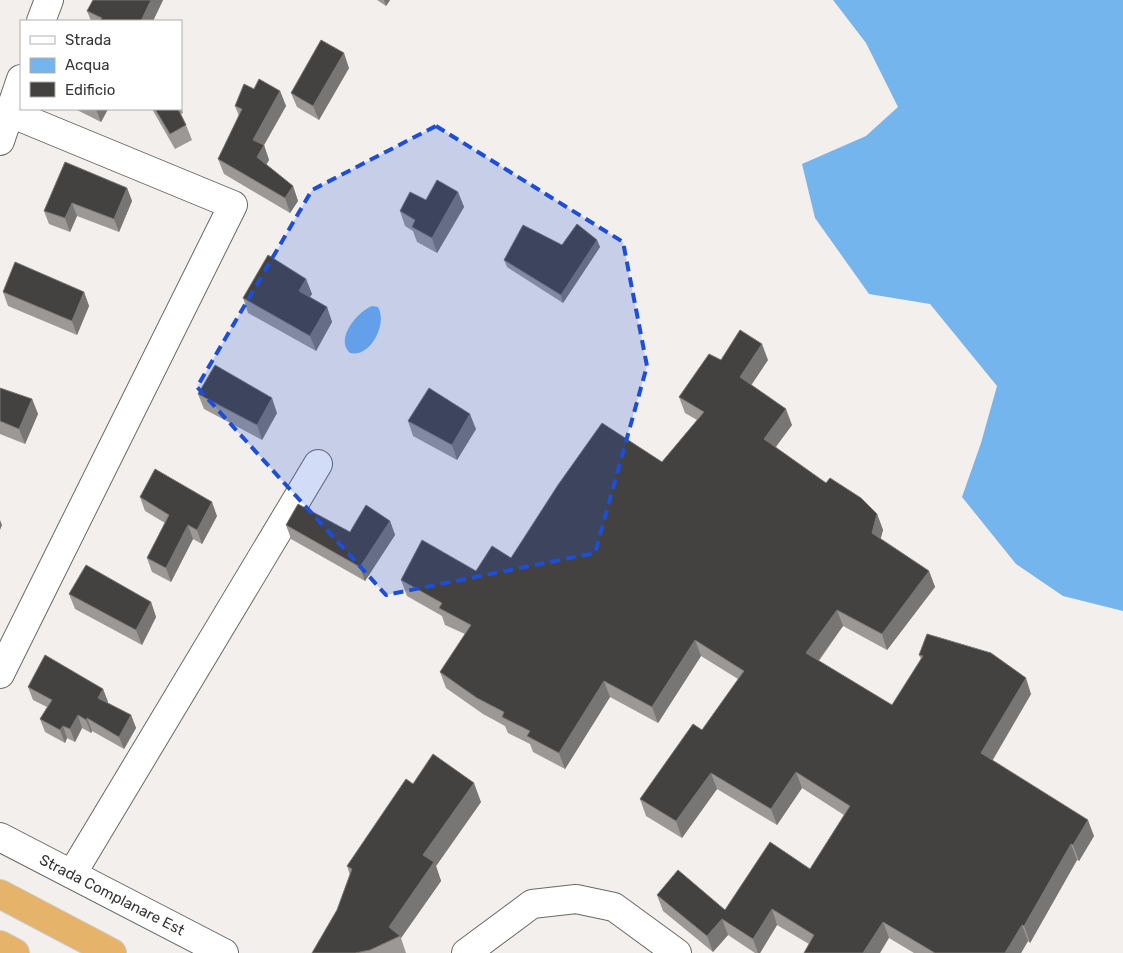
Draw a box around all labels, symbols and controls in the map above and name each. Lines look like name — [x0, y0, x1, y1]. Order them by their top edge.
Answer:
legend — [20, 20, 182, 110]
text: Strada — [65, 31, 111, 49]
text: Acqua — [65, 56, 110, 74]
text: Edificio — [65, 81, 115, 99]
street label: Strada Complanare Est — [36, 851, 188, 939]

